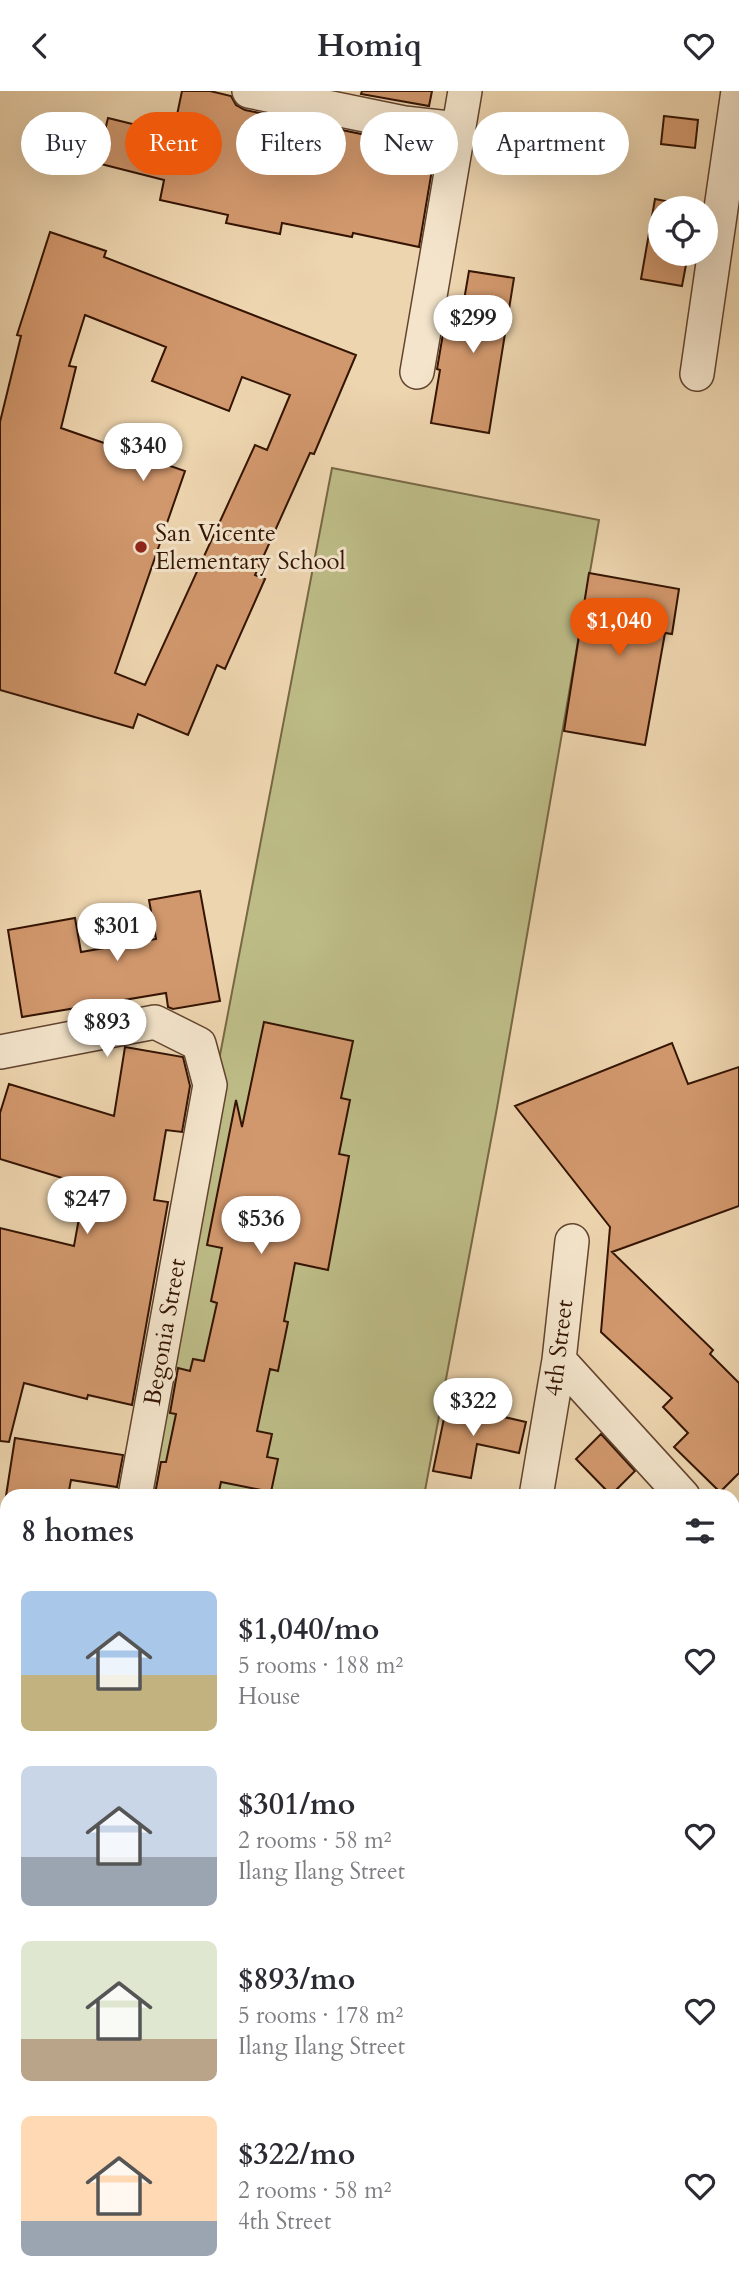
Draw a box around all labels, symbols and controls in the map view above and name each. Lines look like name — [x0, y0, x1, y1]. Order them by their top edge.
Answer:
text: Homiq — [317, 24, 422, 68]
icon: back — [21, 27, 59, 65]
icon: heart — [680, 27, 718, 65]
chip: Buy — [21, 112, 111, 175]
chip: Rent — [125, 112, 222, 175]
chip: Filters — [236, 112, 346, 175]
chip: New — [360, 112, 458, 175]
chip: Apartment — [472, 112, 629, 175]
map controls — [648, 196, 718, 266]
button: locate — [648, 196, 718, 266]
pin: $299 — [432, 295, 514, 355]
text: $299 — [449, 302, 497, 333]
pin: $340 — [102, 423, 184, 483]
text: $340 — [119, 430, 167, 461]
place label: San Vicente Elementary School — [155, 517, 346, 578]
marker: San Vicente Elementary School — [133, 539, 149, 555]
pin: $1,040 — [562, 599, 676, 658]
text: $1,040 — [586, 605, 652, 636]
pin: $301 — [76, 903, 158, 963]
text: $301 — [93, 910, 141, 941]
pin: $893 — [66, 999, 148, 1059]
text: $893 — [83, 1006, 131, 1037]
pin: $247 — [46, 1177, 128, 1236]
text: $247 — [63, 1183, 111, 1214]
pin: $536 — [220, 1197, 302, 1256]
text: $536 — [237, 1203, 285, 1234]
street label: Begonia Street — [136, 1256, 194, 1408]
street label: 4th Street — [537, 1297, 581, 1398]
pin: $322 — [432, 1379, 514, 1438]
text: $322 — [449, 1385, 497, 1416]
text: 8 homes — [21, 1511, 134, 1552]
icon: filters — [681, 1512, 719, 1550]
text: $1,040/mo — [238, 1609, 379, 1650]
icon: home — [77, 1619, 161, 1703]
icon: heart — [681, 1642, 719, 1680]
text: 5 rooms · 188 m² — [238, 1650, 403, 1681]
text: House — [238, 1681, 300, 1712]
text: $301/mo — [238, 1784, 355, 1825]
icon: home — [77, 1794, 161, 1878]
icon: heart — [681, 1817, 719, 1855]
text: 2 rooms · 58 m² — [238, 1825, 391, 1856]
text: Ilang Ilang Street — [238, 1856, 405, 1887]
text: $893/mo — [238, 1959, 355, 2000]
icon: home — [77, 1969, 161, 2053]
icon: heart — [681, 1992, 719, 2030]
text: 5 rooms · 178 m² — [238, 2000, 403, 2031]
text: Ilang Ilang Street — [238, 2031, 405, 2062]
text: $322/mo — [238, 2134, 355, 2175]
icon: home — [77, 2144, 161, 2228]
icon: heart — [681, 2167, 719, 2205]
text: 2 rooms · 58 m² — [238, 2175, 391, 2206]
text: 4th Street — [238, 2206, 331, 2237]

